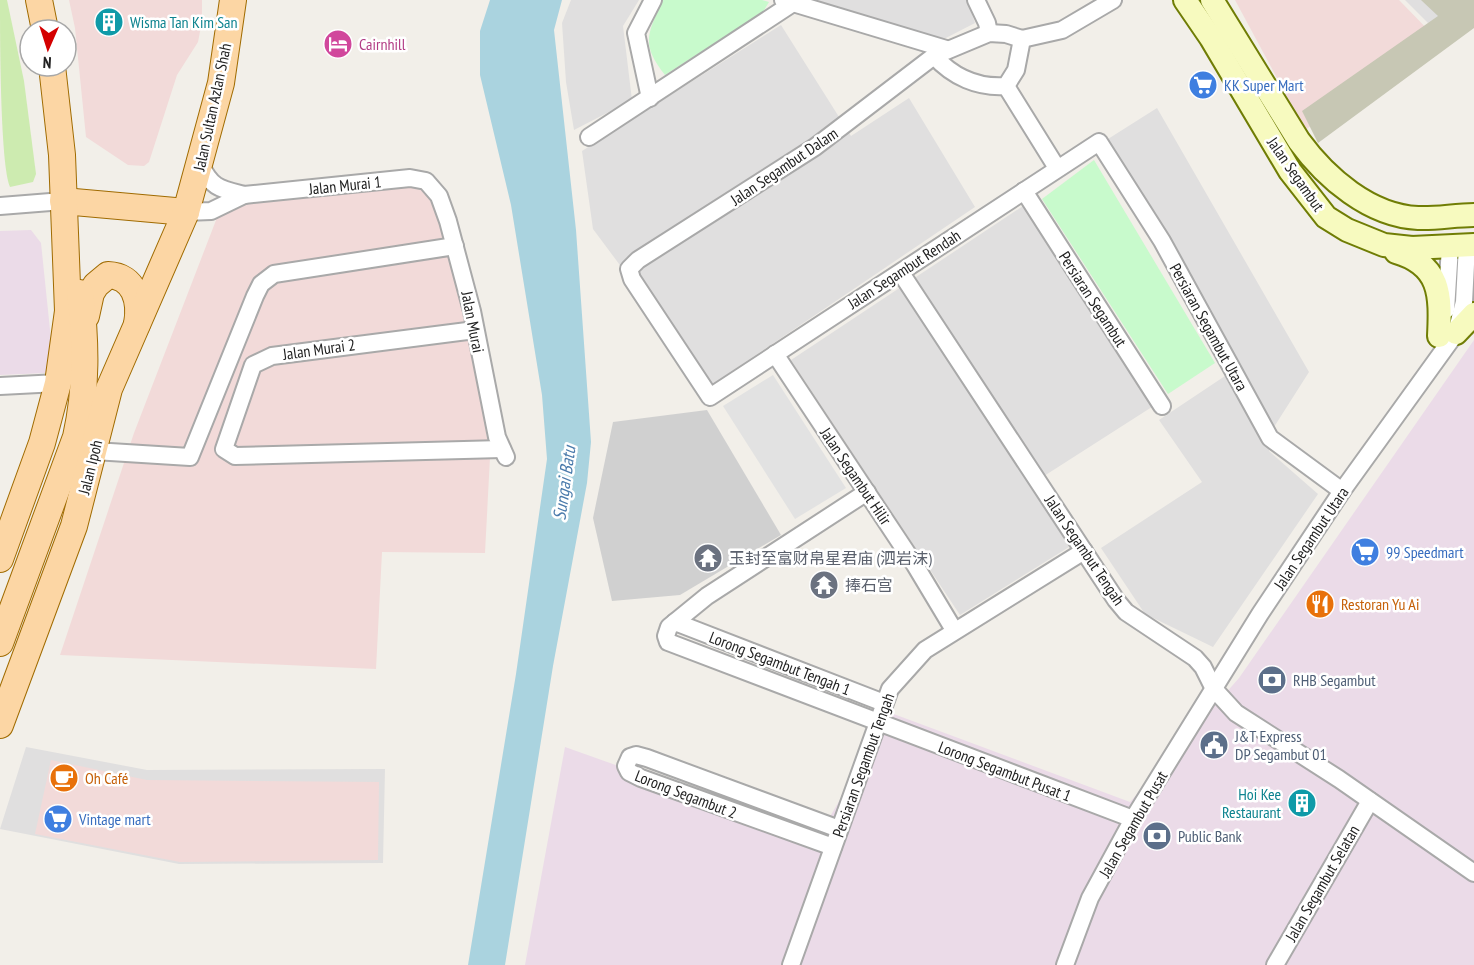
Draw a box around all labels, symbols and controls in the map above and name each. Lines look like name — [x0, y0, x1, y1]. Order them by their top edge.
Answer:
building icon: Wisma Tan Kim San — [93, 6, 125, 38]
place label: Wisma Tan Kim San — [130, 12, 237, 32]
north arrow — [18, 18, 78, 78]
hotel icon: Cairnhill — [322, 28, 354, 60]
place label: Cairnhill — [359, 34, 406, 54]
street label: Jalan Sultan Azlan Shah — [188, 41, 235, 174]
text: N — [42, 53, 52, 73]
supermarket icon: KK Super Mart — [1187, 69, 1219, 101]
place label: KK Super Mart — [1224, 75, 1304, 95]
street label: Jalan Segambut Dalam — [726, 123, 841, 210]
street label: Jalan Segambut — [1263, 132, 1329, 216]
street label: Jalan Murai 1 — [307, 171, 382, 199]
street label: Jalan Segambut Rendah — [843, 225, 964, 313]
street label: Persiaran Segambut — [1055, 248, 1132, 351]
street label: Persiaran Segambut Utara — [1166, 260, 1252, 394]
street label: Jalan Murai — [457, 289, 489, 354]
street label: Jalan Murai 2 — [281, 334, 356, 364]
street label: Jalan Segambut Hilir — [816, 423, 896, 529]
street label: Jalan Ipoh — [73, 438, 106, 497]
water label: Sungai Batu — [547, 443, 581, 522]
street label: Jalan Segambut Utara — [1269, 483, 1353, 594]
street label: Jalan Segambut Tengah — [1040, 490, 1129, 609]
supermarket icon: 99 Speedmart — [1349, 536, 1381, 568]
temple icon: 玉封至富财帛星君庙 (泗岩沫) — [692, 542, 724, 574]
place label: 99 Speedmart — [1386, 542, 1464, 562]
place label: 玉封至富财帛星君庙 (泗岩沫) — [729, 548, 932, 568]
temple icon: 捧石宫 — [808, 569, 840, 601]
place label: 捧石宫 — [845, 575, 893, 595]
restaurant icon: Restoran Yu Ai — [1304, 588, 1336, 620]
place label: Restoran Yu Ai — [1341, 594, 1419, 614]
street label: Lorong Segambut Tengah 1 — [706, 627, 854, 699]
bank icon: RHB Segambut — [1256, 664, 1288, 696]
place label: RHB Segambut — [1293, 670, 1376, 690]
street label: Persiaran Segambut Tengah — [828, 690, 898, 840]
place label: J&T Express DP Segambut 01 — [1234, 726, 1327, 764]
public building icon: J&T Express DP Segambut 01 — [1198, 729, 1230, 761]
street label: Lorong Segambut Pusat 1 — [936, 736, 1074, 806]
cafe icon: Oh Café — [48, 762, 80, 794]
street label: Lorong Segambut 2 — [632, 765, 740, 823]
street label: Jalan Segambut Pusat — [1094, 767, 1172, 882]
place label: Oh Café — [85, 768, 128, 788]
place label: Hoi Kee Restaurant — [1222, 784, 1282, 822]
building icon: Hoi Kee Restaurant — [1286, 787, 1318, 819]
supermarket icon: Vintage mart — [42, 803, 74, 835]
place label: Vintage mart — [78, 809, 151, 829]
bank icon: Public Bank — [1141, 820, 1173, 852]
street label: Jalan Segambut Selatan — [1280, 821, 1363, 946]
place label: Public Bank — [1178, 826, 1243, 846]

